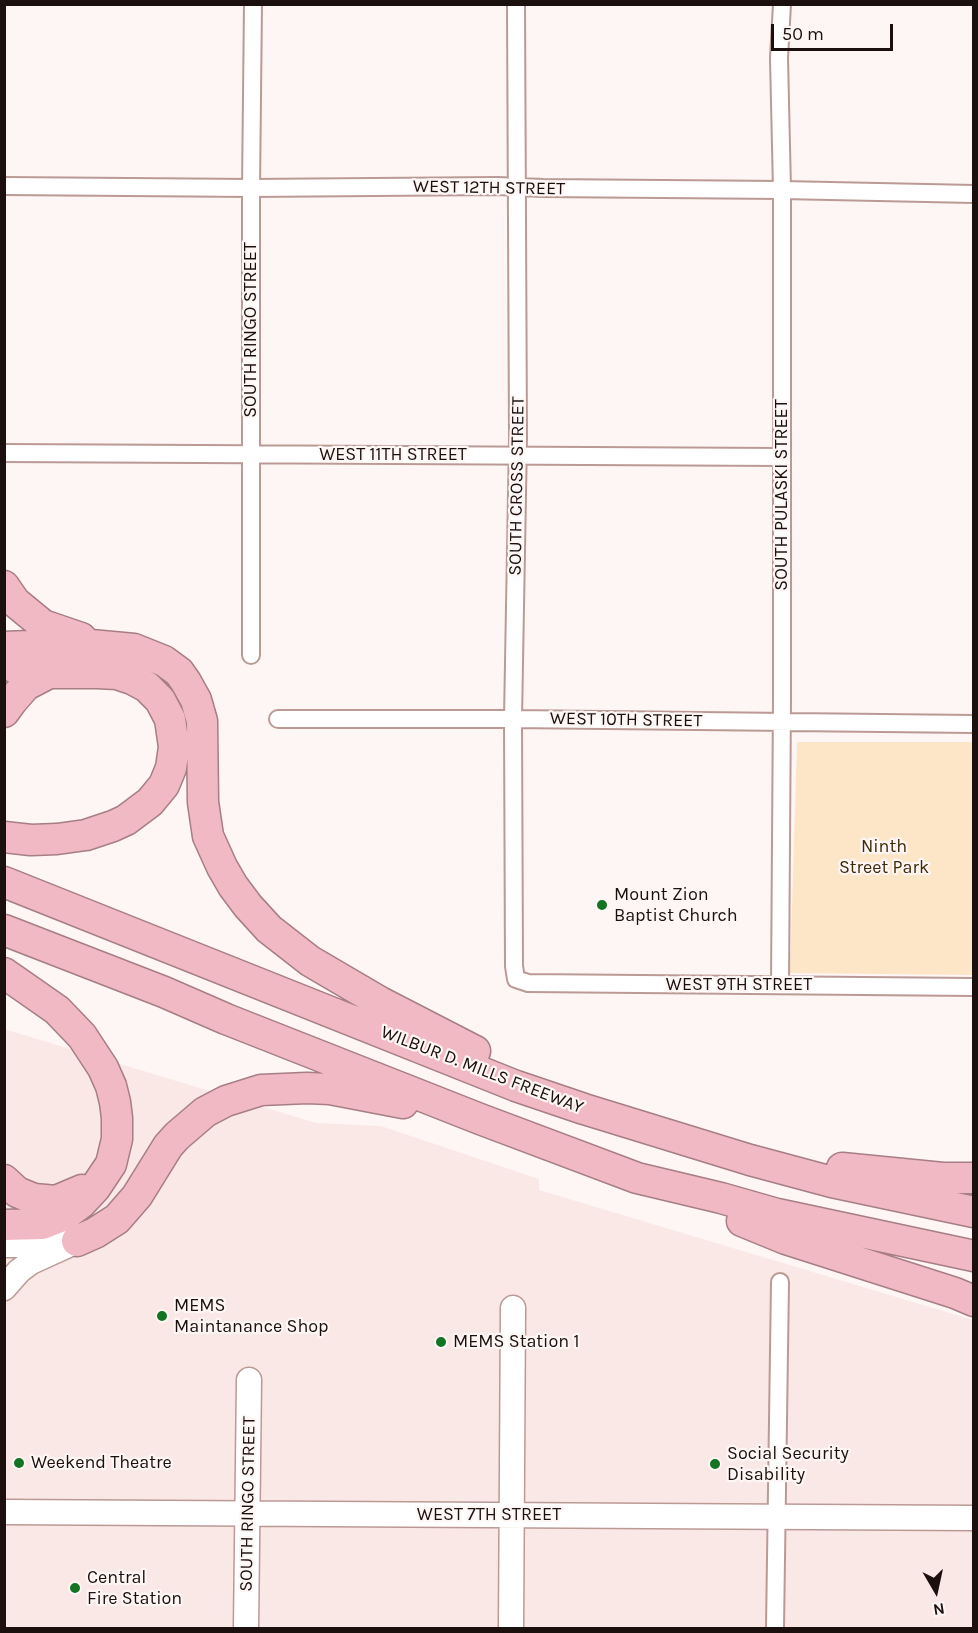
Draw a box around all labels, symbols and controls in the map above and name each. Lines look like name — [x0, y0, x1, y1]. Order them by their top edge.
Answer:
scale bar — [774, 12, 896, 50]
text: 50 m — [782, 23, 824, 45]
street label: WEST 12TH STREET — [413, 176, 565, 200]
street label: SOUTH RINGO STREET — [240, 242, 262, 418]
street label: SOUTH CROSS STREET — [505, 396, 529, 576]
street label: SOUTH PULASKI STREET — [771, 399, 793, 591]
street label: WEST 11TH STREET — [319, 444, 467, 466]
street label: WEST 10TH STREET — [550, 708, 702, 732]
park label: Ninth Street Park — [839, 836, 929, 878]
place label: Mount Zion Baptist Church — [614, 884, 738, 926]
marker: Mount Zion Baptist Church — [595, 898, 609, 912]
street label: WEST 9TH STREET — [666, 974, 812, 996]
street label: WILBUR D. MILLS FREEWAY — [378, 1021, 586, 1119]
place label: MEMS Maintanance Shop — [174, 1295, 329, 1338]
marker: MEMS Maintanance Shop — [155, 1309, 169, 1323]
place label: MEMS Station 1 — [453, 1331, 579, 1353]
marker: MEMS Station 1 — [434, 1335, 448, 1349]
street label: SOUTH RINGO STREET — [236, 1416, 260, 1592]
place label: Social Security Disability — [727, 1443, 849, 1486]
place label: Weekend Theatre — [31, 1452, 172, 1474]
marker: Weekend Theatre — [12, 1456, 26, 1470]
marker: Social Security Disability — [708, 1457, 722, 1471]
street label: WEST 7TH STREET — [417, 1504, 561, 1526]
north arrow — [906, 1561, 966, 1621]
place label: Central Fire Station — [87, 1567, 182, 1610]
marker: Central Fire Station — [68, 1581, 82, 1595]
text: N — [932, 1599, 946, 1620]

